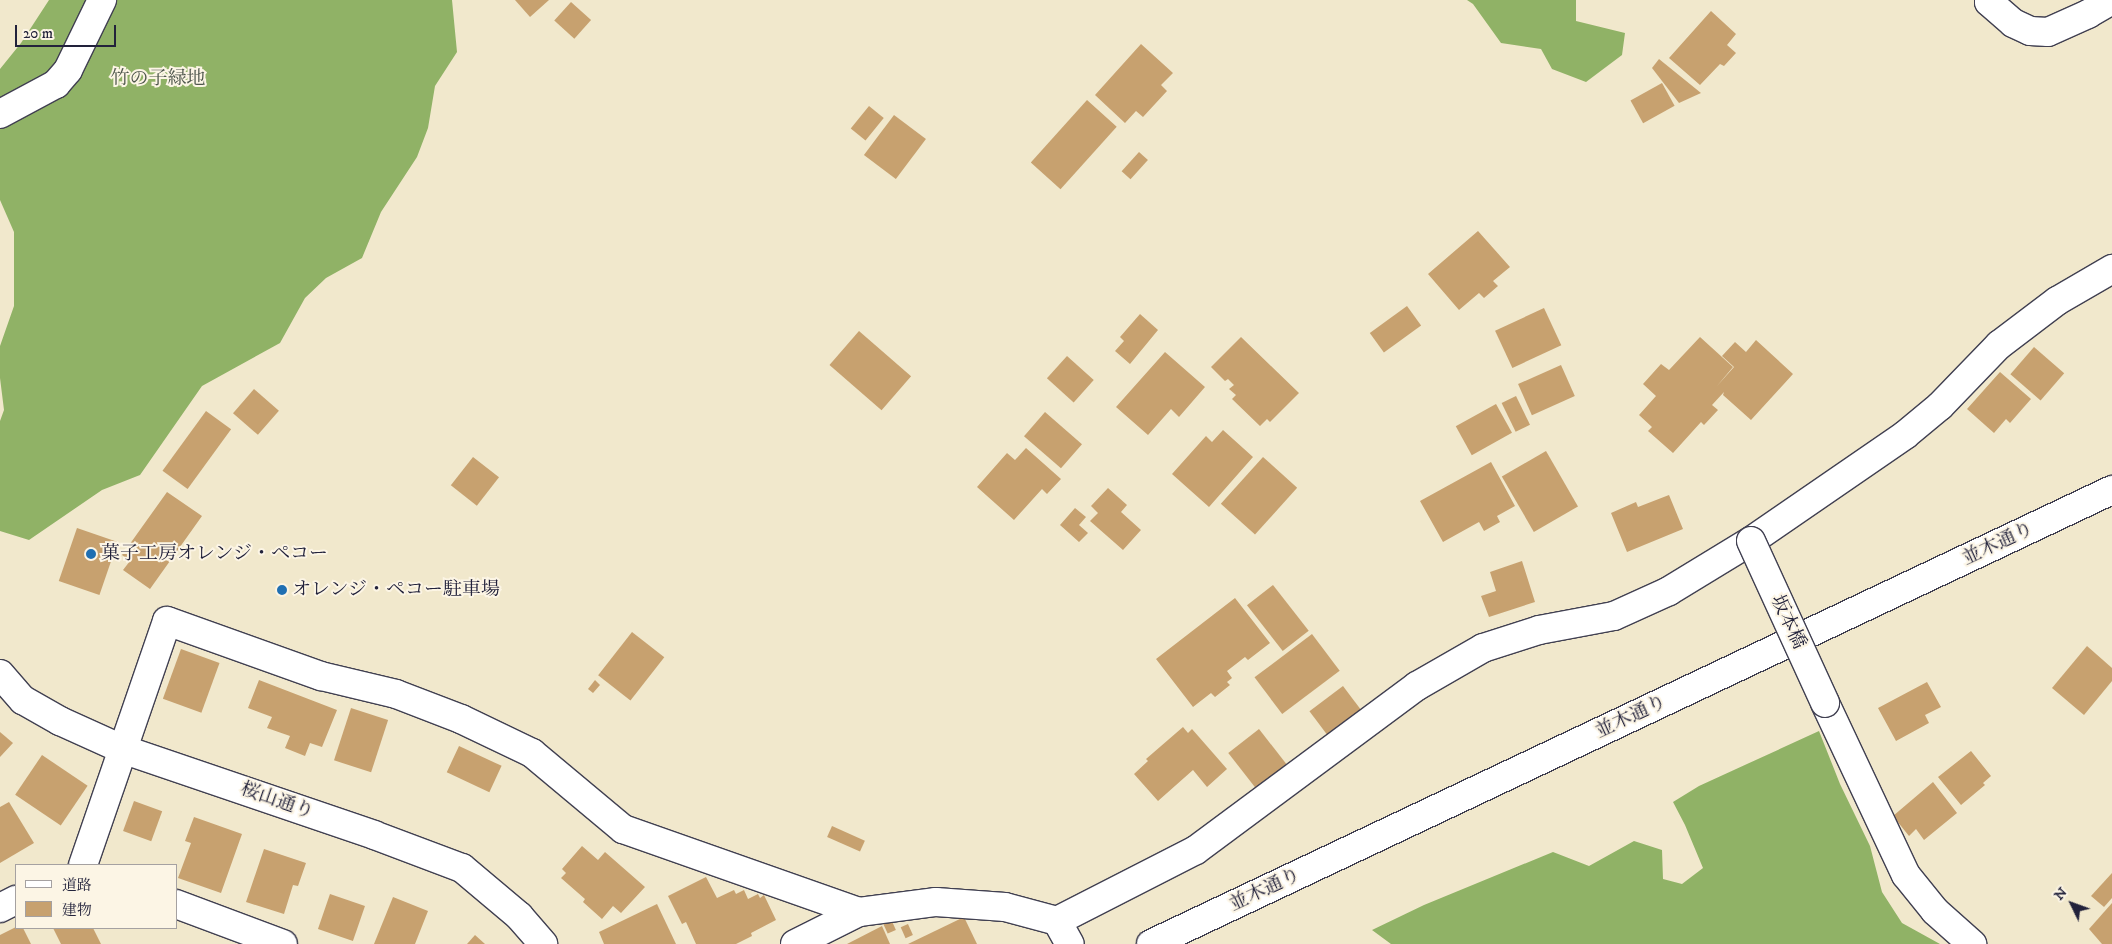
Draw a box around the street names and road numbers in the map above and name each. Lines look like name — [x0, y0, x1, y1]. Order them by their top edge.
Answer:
street label: 並木通り — [1959, 518, 2037, 570]
street label: 坂本橋 — [1766, 591, 1810, 653]
street label: 並木通り — [1592, 691, 1670, 743]
street label: 桜山通り — [237, 778, 317, 824]
street label: 並木通り — [1226, 864, 1304, 916]

